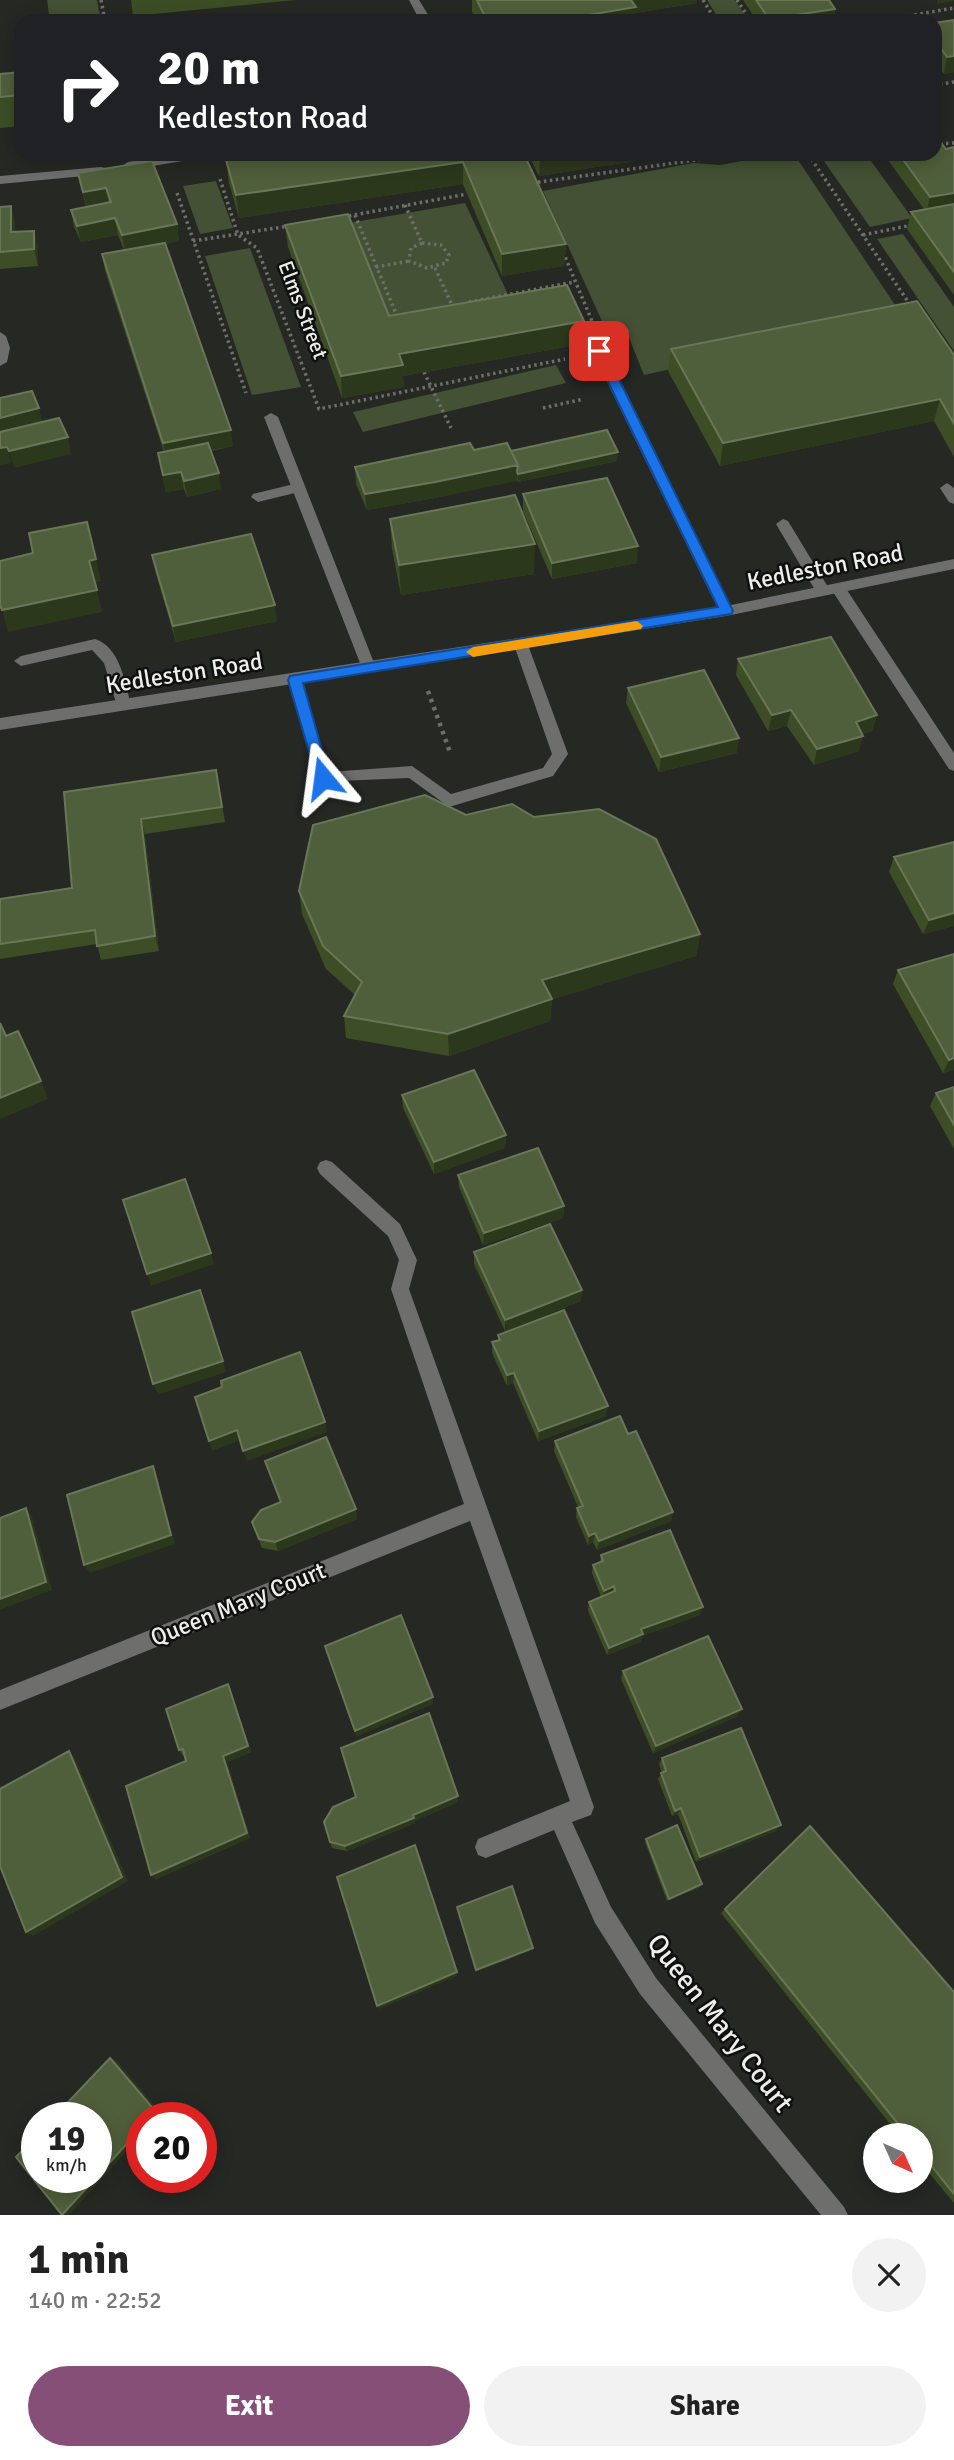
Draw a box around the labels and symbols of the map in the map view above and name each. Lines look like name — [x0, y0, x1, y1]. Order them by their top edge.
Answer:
street label: Elms Street — [272, 257, 334, 363]
pin — [569, 321, 629, 381]
street label: Kedleston Road — [744, 537, 906, 597]
street label: Kedleston Road — [103, 646, 265, 700]
position arrow — [286, 741, 360, 815]
street label: Queen Mary Court — [146, 1555, 330, 1653]
street label: Queen Mary Court — [640, 1927, 800, 2119]
speed limit sign: 20 — [126, 2102, 217, 2193]
north arrow — [863, 2123, 933, 2193]

